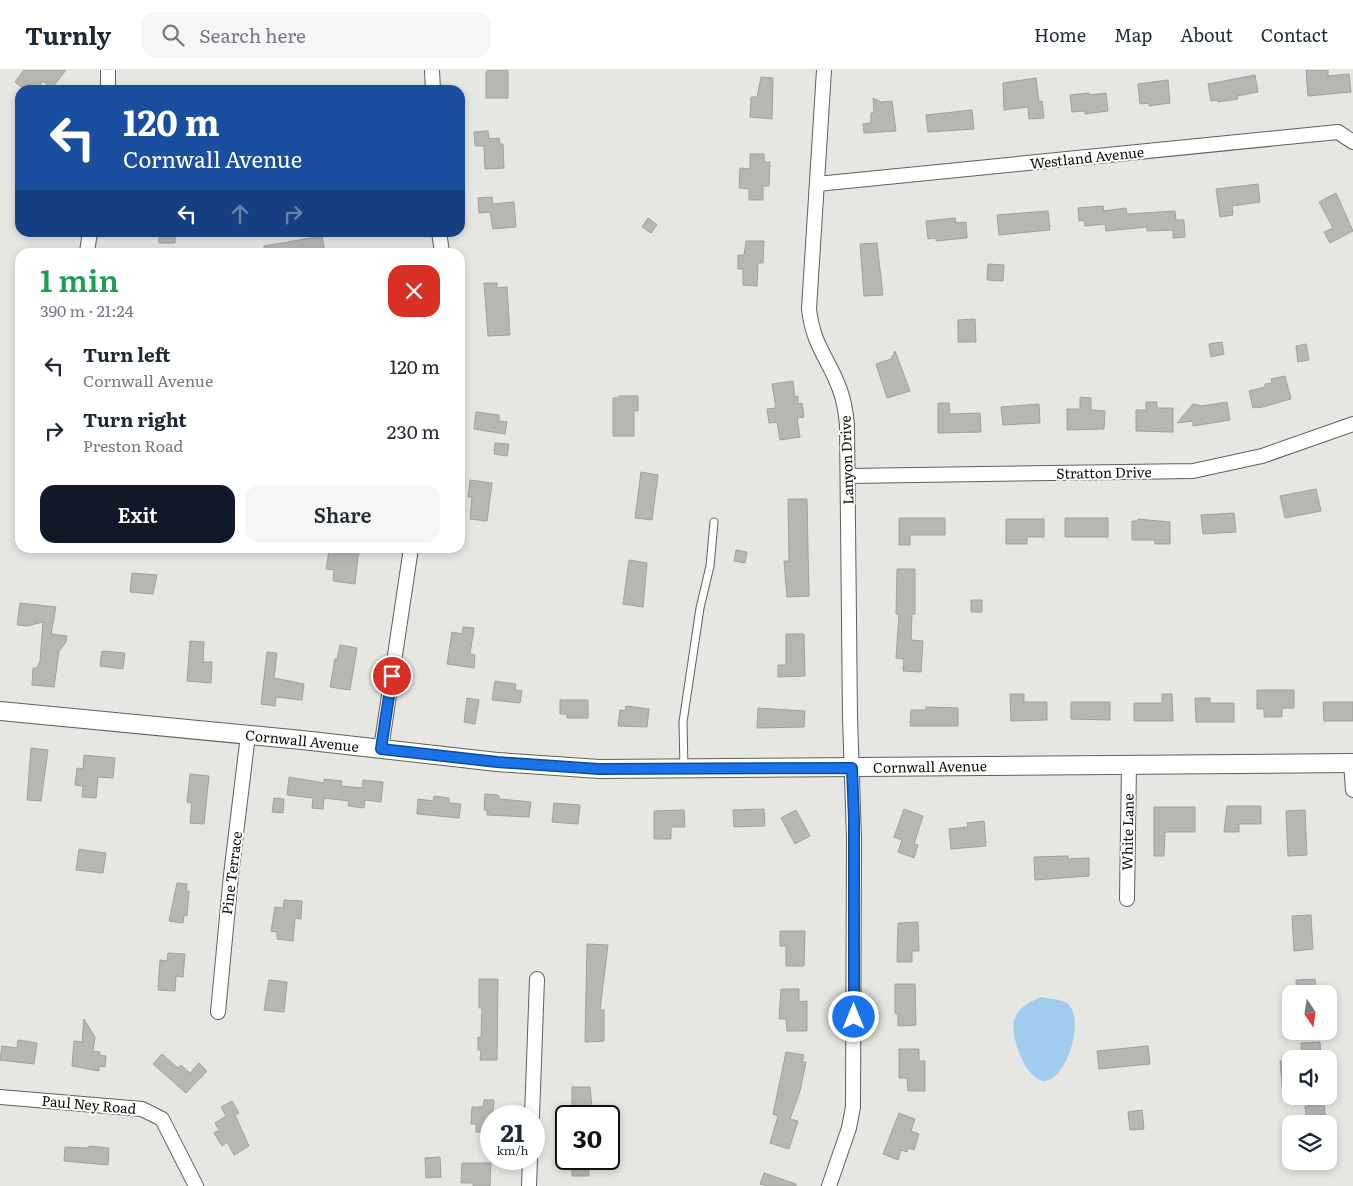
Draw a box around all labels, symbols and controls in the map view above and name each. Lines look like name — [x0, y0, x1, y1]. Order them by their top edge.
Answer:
search box — [141, 12, 491, 57]
text: Turnly — [25, 17, 111, 52]
icon: search — [159, 21, 187, 49]
text: Search here — [199, 21, 306, 49]
text: Home — [1034, 21, 1086, 48]
text: Map — [1114, 21, 1152, 48]
text: About — [1180, 21, 1233, 48]
text: Contact — [1261, 21, 1328, 48]
text: 120 m — [123, 95, 220, 147]
icon: left — [40, 105, 105, 170]
street label: Westland Avenue — [1029, 141, 1145, 173]
text: Cornwall Avenue — [123, 142, 302, 175]
icon: left — [173, 200, 201, 228]
icon: ahead — [226, 200, 254, 228]
icon: right — [279, 200, 307, 228]
text: 1 min — [40, 257, 119, 301]
button: close — [388, 265, 440, 317]
text: 390 m · 21:24 — [40, 298, 133, 322]
text: Turn left — [83, 340, 170, 368]
icon: left — [40, 352, 68, 380]
text: 120 m — [389, 352, 440, 380]
text: Cornwall Avenue — [83, 368, 213, 392]
text: Turn right — [83, 405, 187, 433]
street label: Lanyon Drive — [834, 415, 858, 505]
icon: right — [40, 417, 68, 445]
text: 230 m — [387, 417, 440, 445]
text: Preston Road — [83, 433, 183, 457]
street label: Stratton Drive — [1056, 461, 1152, 483]
button: Exit — [40, 485, 235, 543]
button: Share — [245, 485, 440, 543]
pin — [371, 655, 413, 697]
icon: arrive — [378, 662, 406, 690]
street label: Cornwall Avenue — [244, 724, 360, 756]
street label: Cornwall Avenue — [873, 755, 987, 777]
street label: White Lane — [1116, 793, 1138, 871]
street label: Pine Terrace — [216, 830, 246, 916]
north arrow — [1282, 985, 1338, 1040]
map controls — [1282, 985, 1337, 1170]
position arrow — [827, 990, 879, 1042]
button: sound — [1282, 1050, 1337, 1105]
street label: Paul Ney Road — [41, 1090, 138, 1118]
speed limit sign: 30 — [555, 1105, 620, 1170]
text: 21 — [501, 1113, 524, 1150]
button: layers — [1282, 1115, 1337, 1170]
text: km/h — [497, 1141, 528, 1159]

